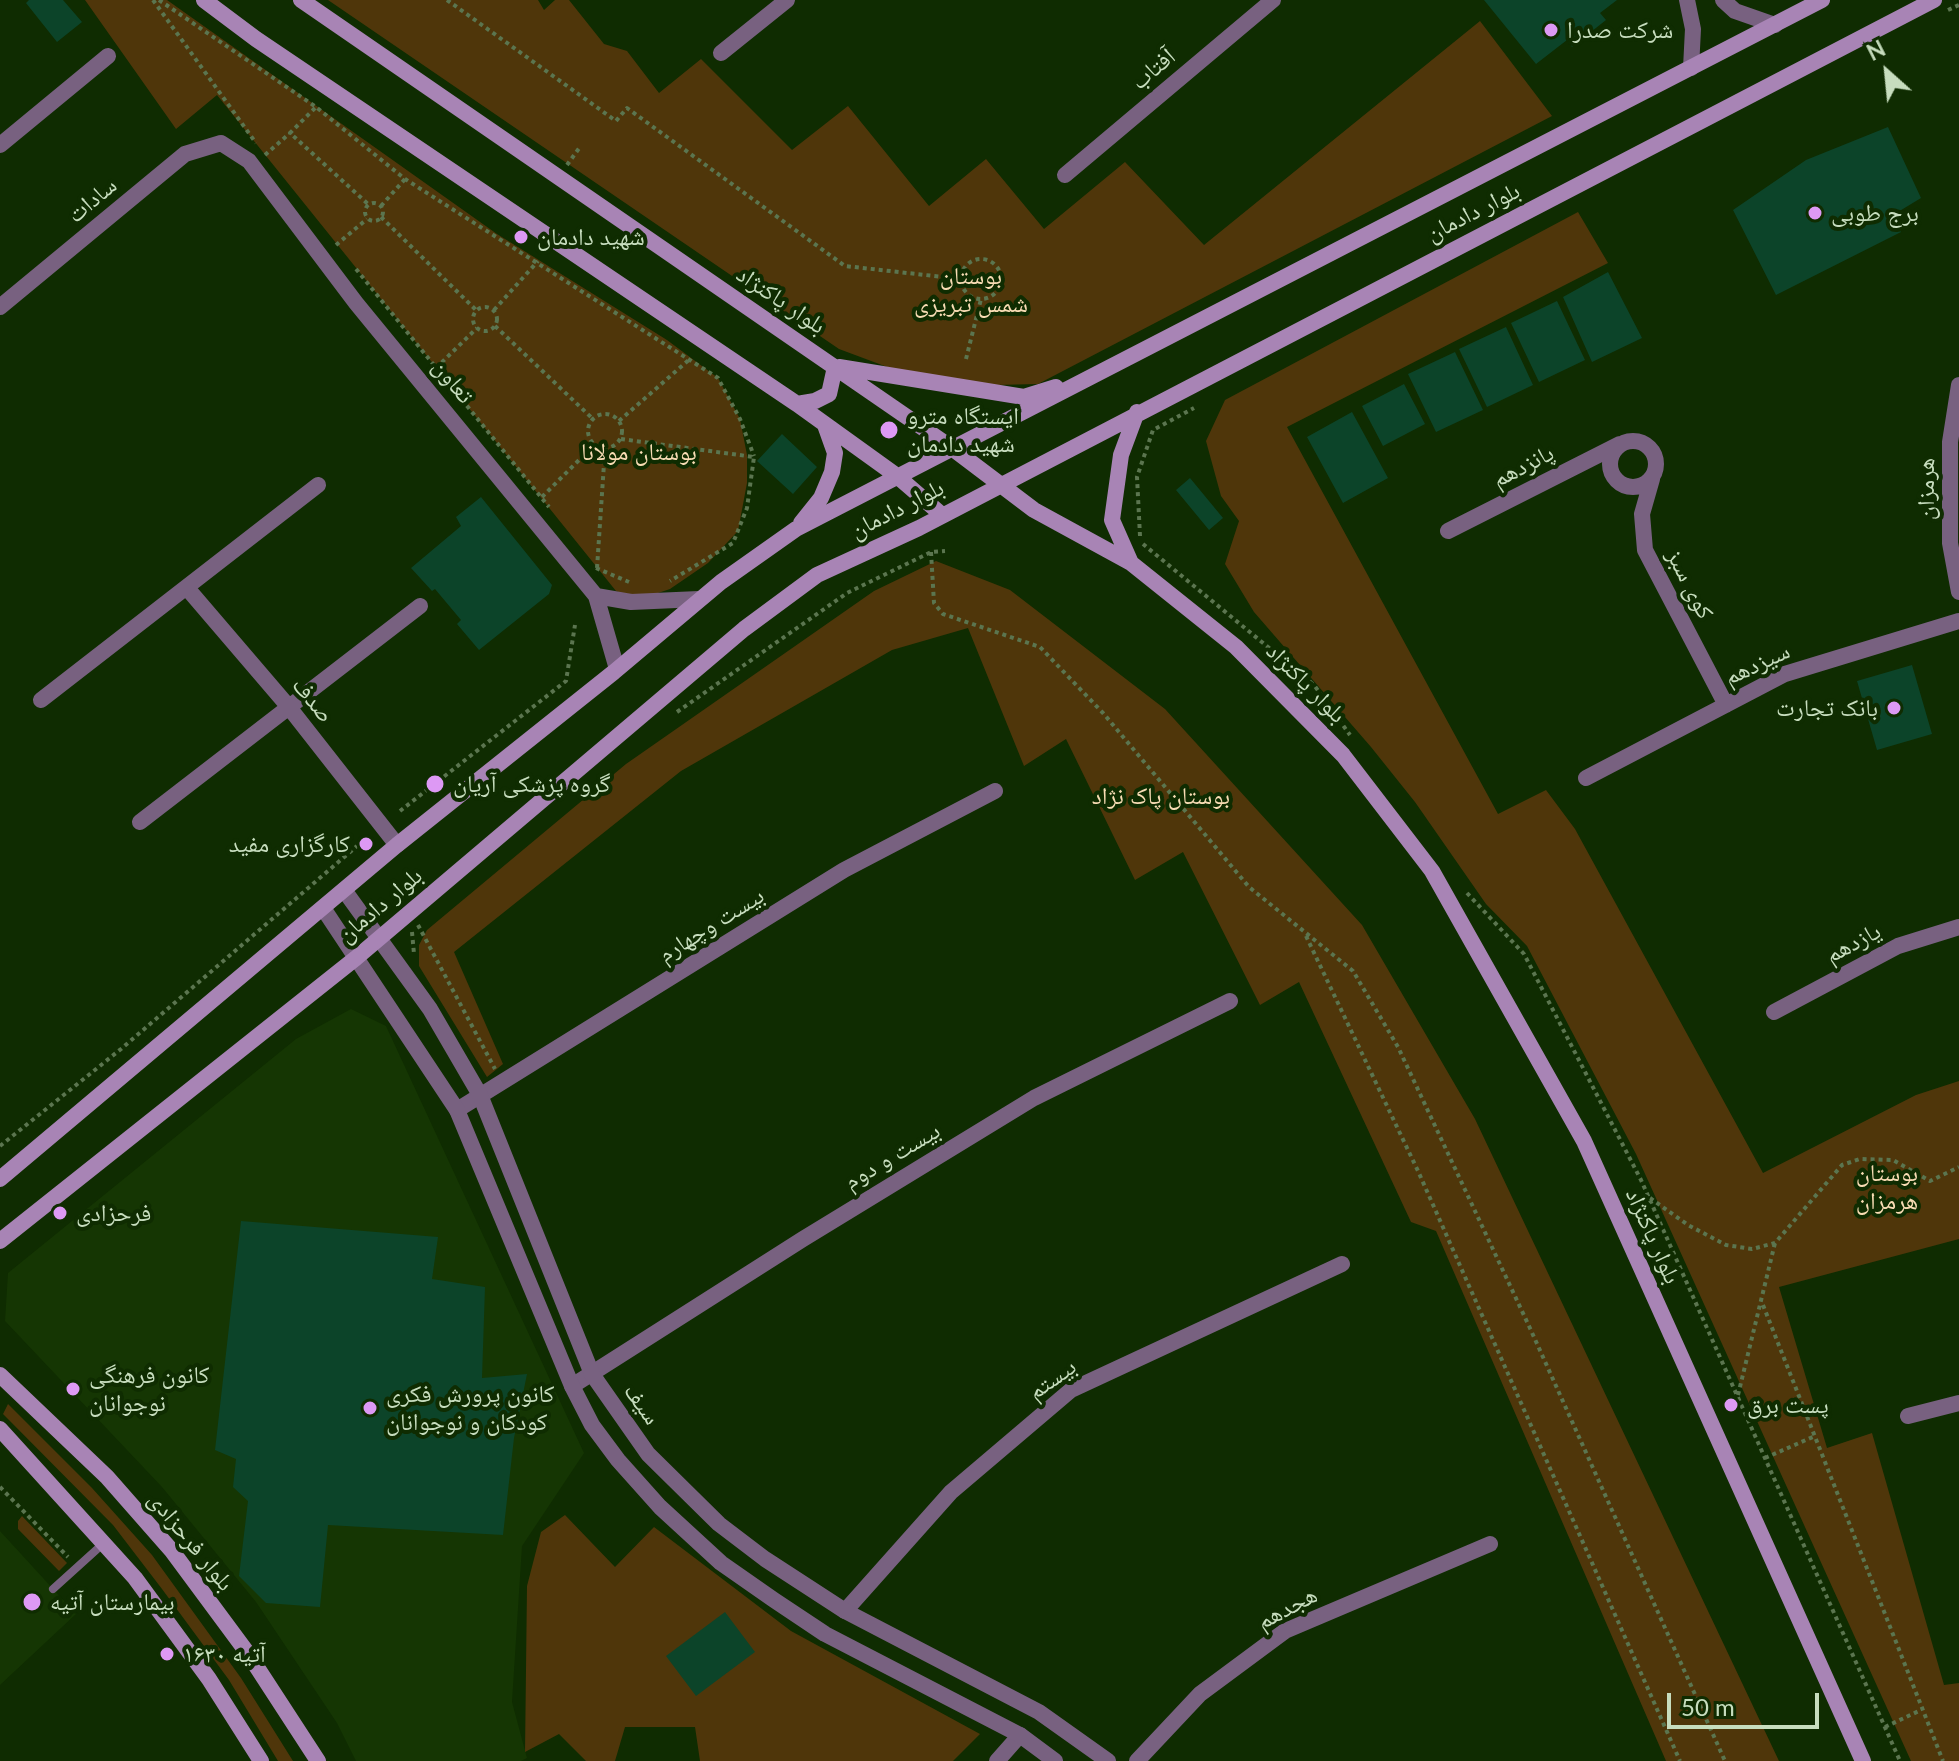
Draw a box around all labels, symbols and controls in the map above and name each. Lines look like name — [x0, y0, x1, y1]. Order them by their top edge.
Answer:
place label: شرکت صدرا — [1567, 16, 1673, 44]
marker: شرکت صدرا — [1542, 21, 1560, 39]
north arrow — [1847, 32, 1927, 112]
text: N — [1862, 34, 1890, 66]
street label: آفتاب — [1125, 42, 1181, 96]
street label: سادات — [61, 171, 123, 229]
street label: بلوار دادمان — [1421, 176, 1525, 248]
place label: برج طوبی — [1831, 199, 1919, 227]
marker: برج طوبی — [1806, 204, 1824, 222]
place label: شهید دادمان — [537, 223, 645, 251]
marker: شهید دادمان — [512, 228, 530, 246]
street label: بلوار پاکنژاد — [731, 260, 831, 340]
park label: بوستان شمس تبریزی — [914, 262, 1028, 318]
street label: تعاون — [426, 353, 480, 409]
place label: ایستگاه مترو شهید دادمان — [907, 402, 1019, 458]
marker: ایستگاه مترو شهید دادمان — [878, 419, 900, 441]
park label: بوستان مولانا — [581, 438, 697, 466]
street label: پانزدهم — [1487, 438, 1559, 494]
street label: هرمزان — [1912, 458, 1940, 520]
street label: بلوار دادمان — [845, 473, 949, 545]
street label: کوی سبز — [1660, 544, 1720, 624]
street label: سیزدهم — [1720, 636, 1794, 692]
street label: بلوار پاکنژاد — [1260, 637, 1352, 729]
street label: صدف — [286, 671, 340, 729]
place label: بانک تجارت — [1776, 694, 1878, 722]
marker: بانک تجارت — [1885, 699, 1903, 717]
place label: گروه پزشکی آریان — [453, 770, 611, 798]
marker: گروه پزشکی آریان — [424, 773, 446, 795]
park label: بوستان پاک نژاد — [1092, 782, 1230, 810]
place label: کارگزاری مفید — [229, 830, 350, 858]
marker: کارگزاری مفید — [357, 835, 375, 853]
street label: بلوار دادمان — [332, 861, 428, 949]
street label: بیست وچهارم — [653, 881, 769, 969]
street label: یازدهم — [1820, 917, 1886, 969]
street label: بیست و دوم — [839, 1116, 945, 1196]
park label: بوستان هرمزان — [1856, 1159, 1918, 1215]
street label: بلوار پاکنژاد — [1619, 1184, 1687, 1288]
place label: فرحزادی — [76, 1199, 151, 1227]
marker: فرحزادی — [51, 1204, 69, 1222]
street label: بیستم — [1022, 1352, 1082, 1406]
place label: کانون فرهنگی نوجوانان — [89, 1361, 210, 1417]
street label: سیف — [618, 1378, 666, 1430]
marker: کانون فرهنگی نوجوانان — [64, 1380, 82, 1398]
place label: کانون پرورش فکری کودکان و نوجوانان — [386, 1380, 555, 1436]
place label: پست برق — [1747, 1391, 1829, 1419]
marker: پست برق — [1722, 1396, 1740, 1414]
marker: کانون پرورش فکری کودکان و نوجوانان — [361, 1399, 379, 1417]
street label: بلوار فرحزادی — [142, 1485, 240, 1597]
street label: هجدهم — [1252, 1580, 1322, 1636]
place label: بیمارستان آتیه — [50, 1588, 175, 1616]
marker: بیمارستان آتیه — [21, 1591, 43, 1613]
place label: آتیه ۱۶۳۰ — [183, 1640, 266, 1668]
marker: آتیه ۱۶۳۰ — [158, 1645, 176, 1663]
scale bar — [1671, 1677, 1823, 1727]
text: 50 m — [1681, 1692, 1735, 1721]

